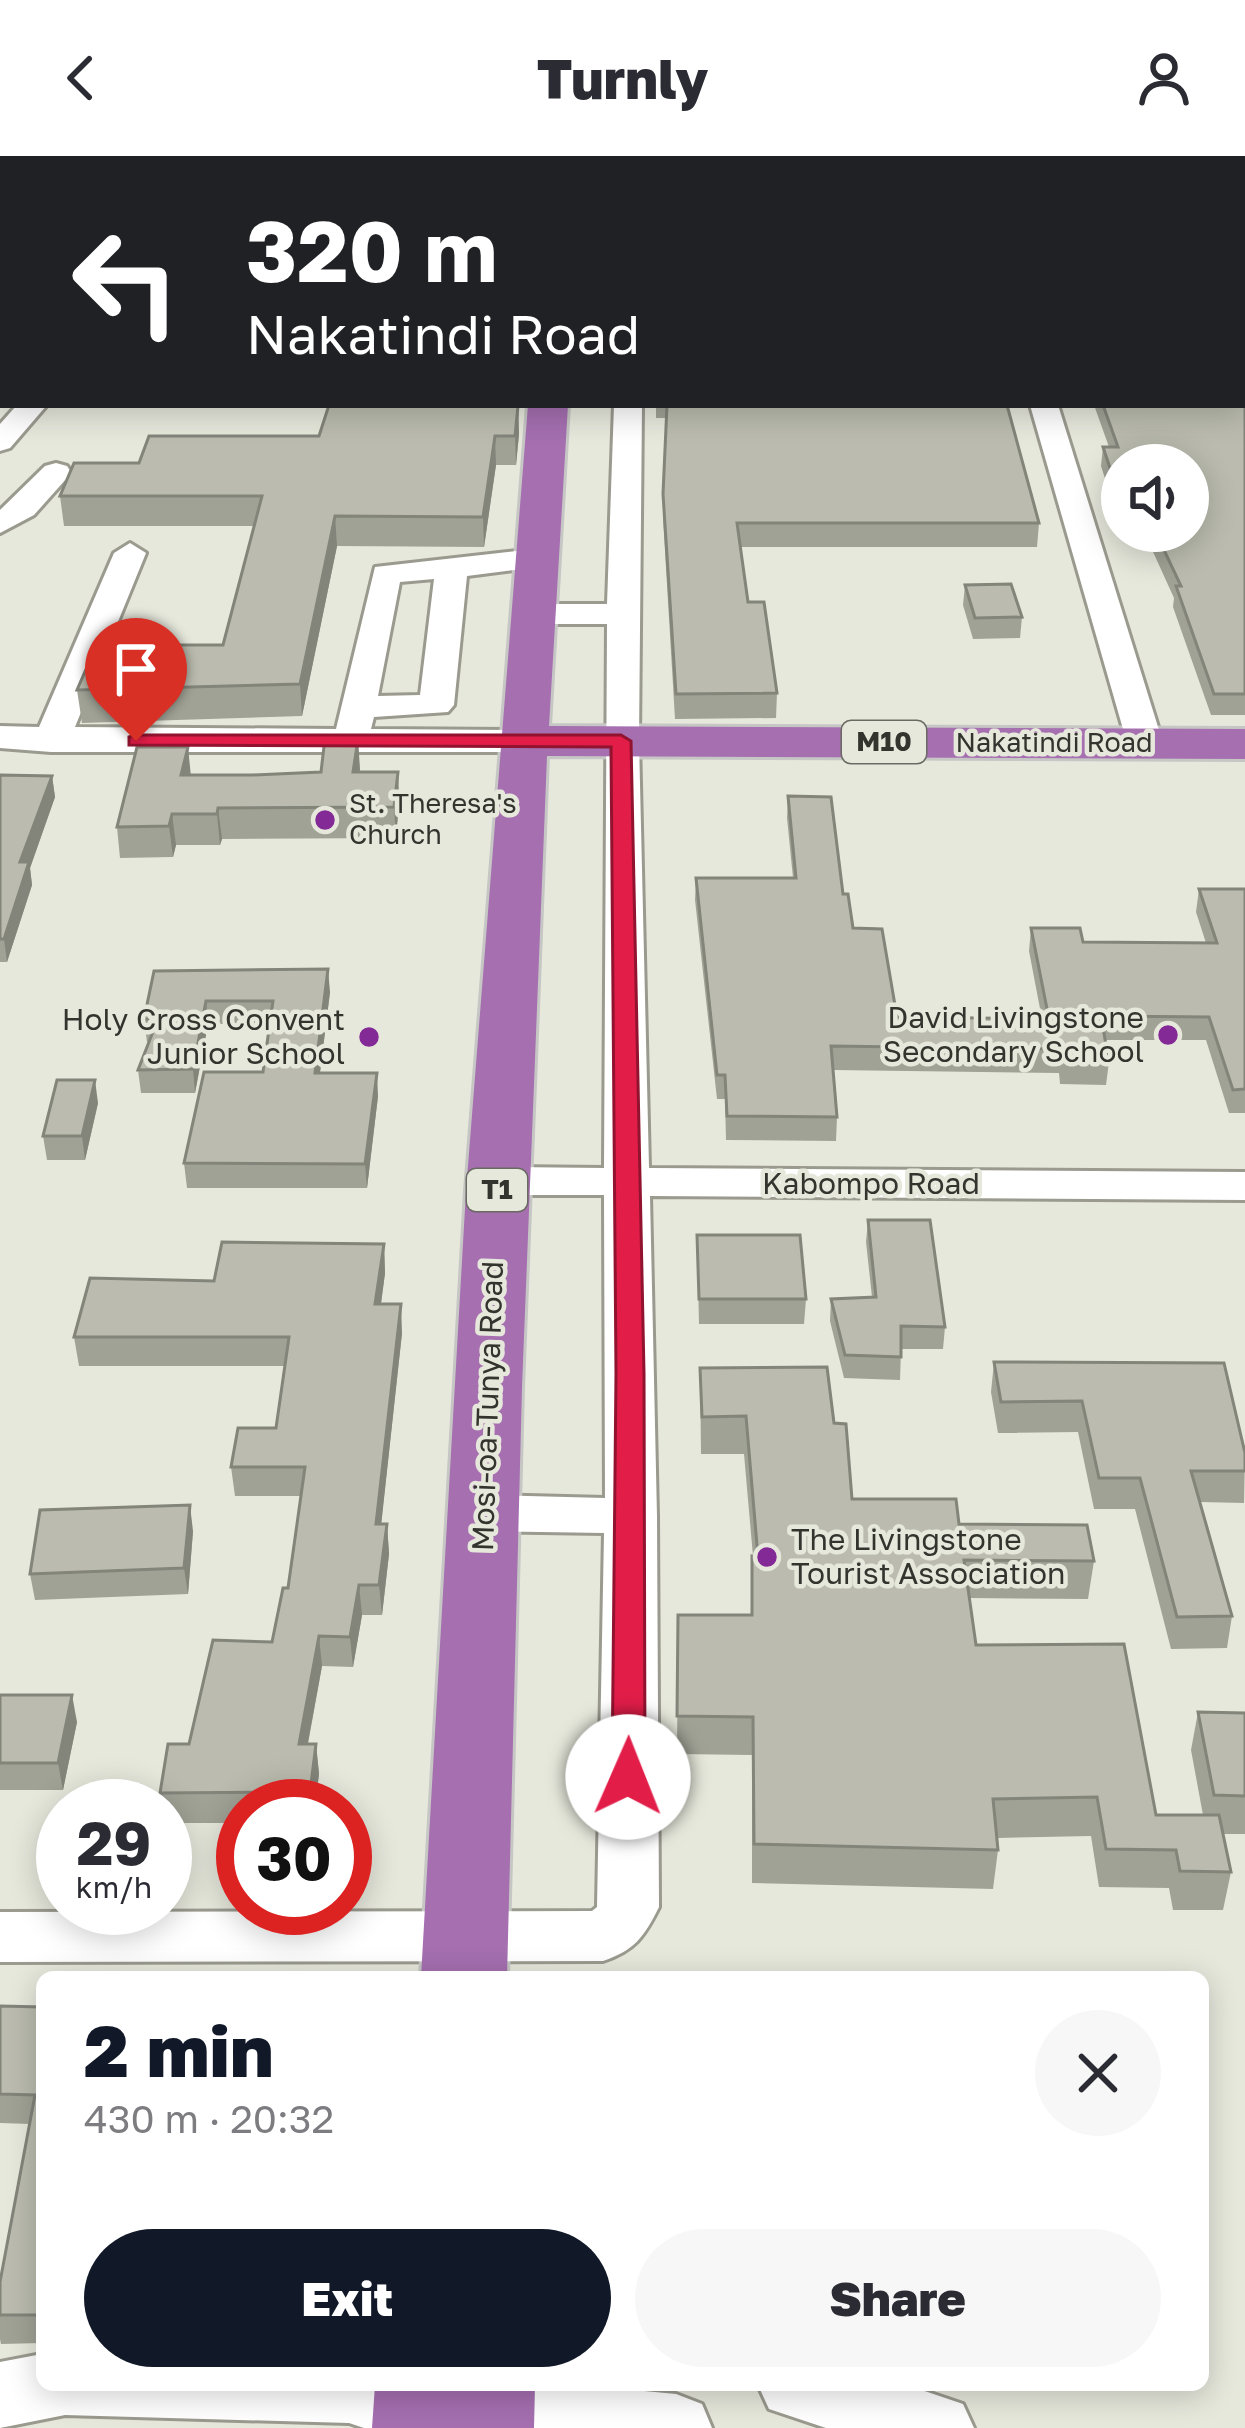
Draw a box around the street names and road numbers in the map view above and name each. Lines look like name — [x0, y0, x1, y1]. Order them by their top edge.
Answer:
road number: M10 — [842, 721, 926, 763]
street label: Nakatindi Road — [955, 726, 1153, 758]
street label: Kabompo Road — [762, 1165, 980, 1201]
road number: T1 — [467, 1169, 527, 1211]
street label: Mosi-oa-Tunya Road — [464, 1260, 510, 1552]

